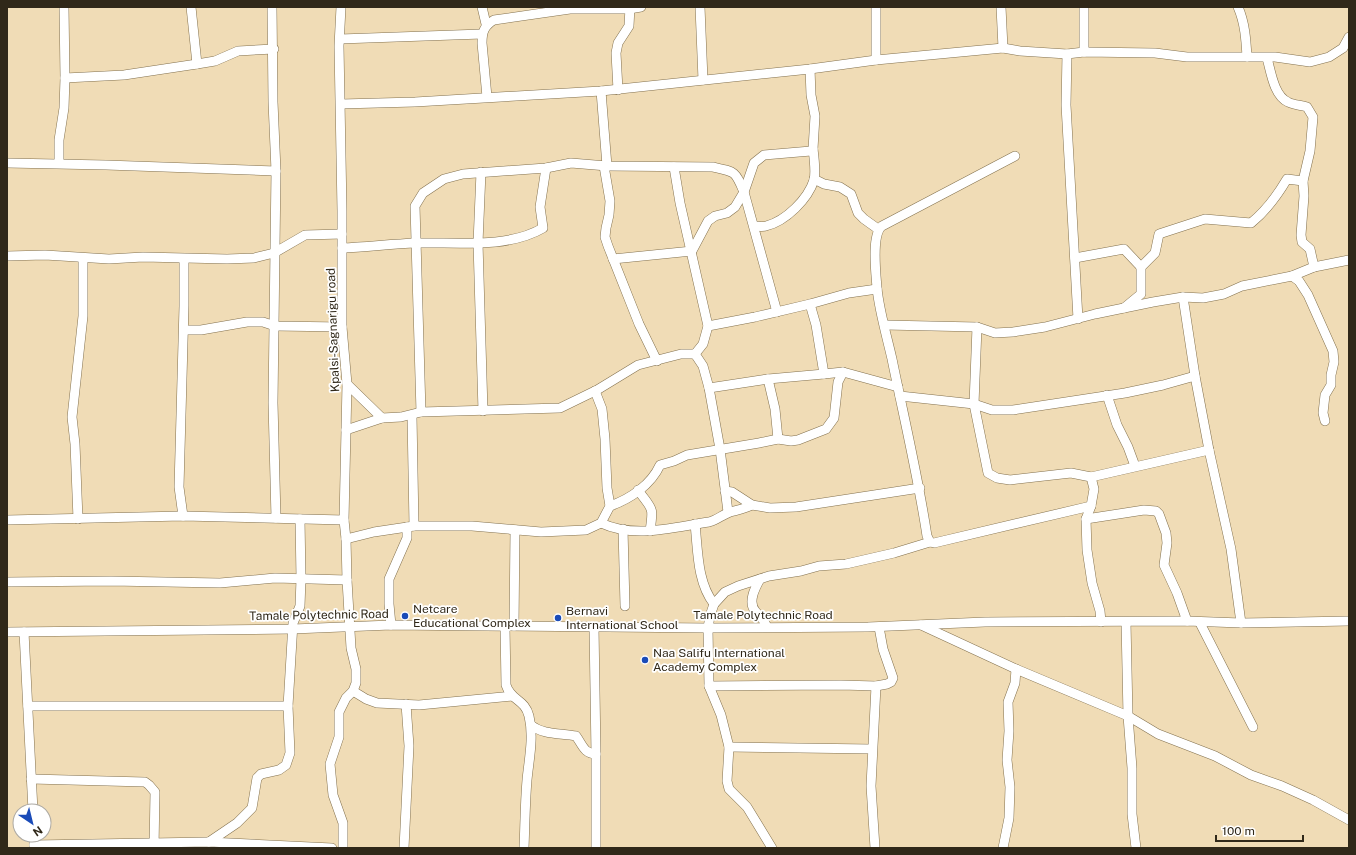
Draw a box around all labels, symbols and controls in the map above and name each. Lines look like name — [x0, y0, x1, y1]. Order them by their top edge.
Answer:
street label: Kpalsi-Sagnarigu road — [324, 268, 342, 392]
place label: Netcare Educational Complex — [413, 602, 531, 630]
place label: Bernavi International School — [566, 604, 679, 632]
street label: Tamale Polytechnic Road — [249, 607, 389, 623]
street label: Tamale Polytechnic Road — [693, 608, 833, 622]
marker: Netcare Educational Complex — [400, 611, 410, 621]
marker: Bernavi International School — [553, 613, 563, 623]
place label: Naa Salifu International Academy Complex — [653, 646, 785, 674]
marker: Naa Salifu International Academy Complex — [640, 655, 650, 665]
north arrow — [12, 803, 52, 843]
scale bar — [1216, 817, 1303, 843]
text: N — [31, 824, 45, 839]
text: 100 m — [1222, 824, 1255, 838]

